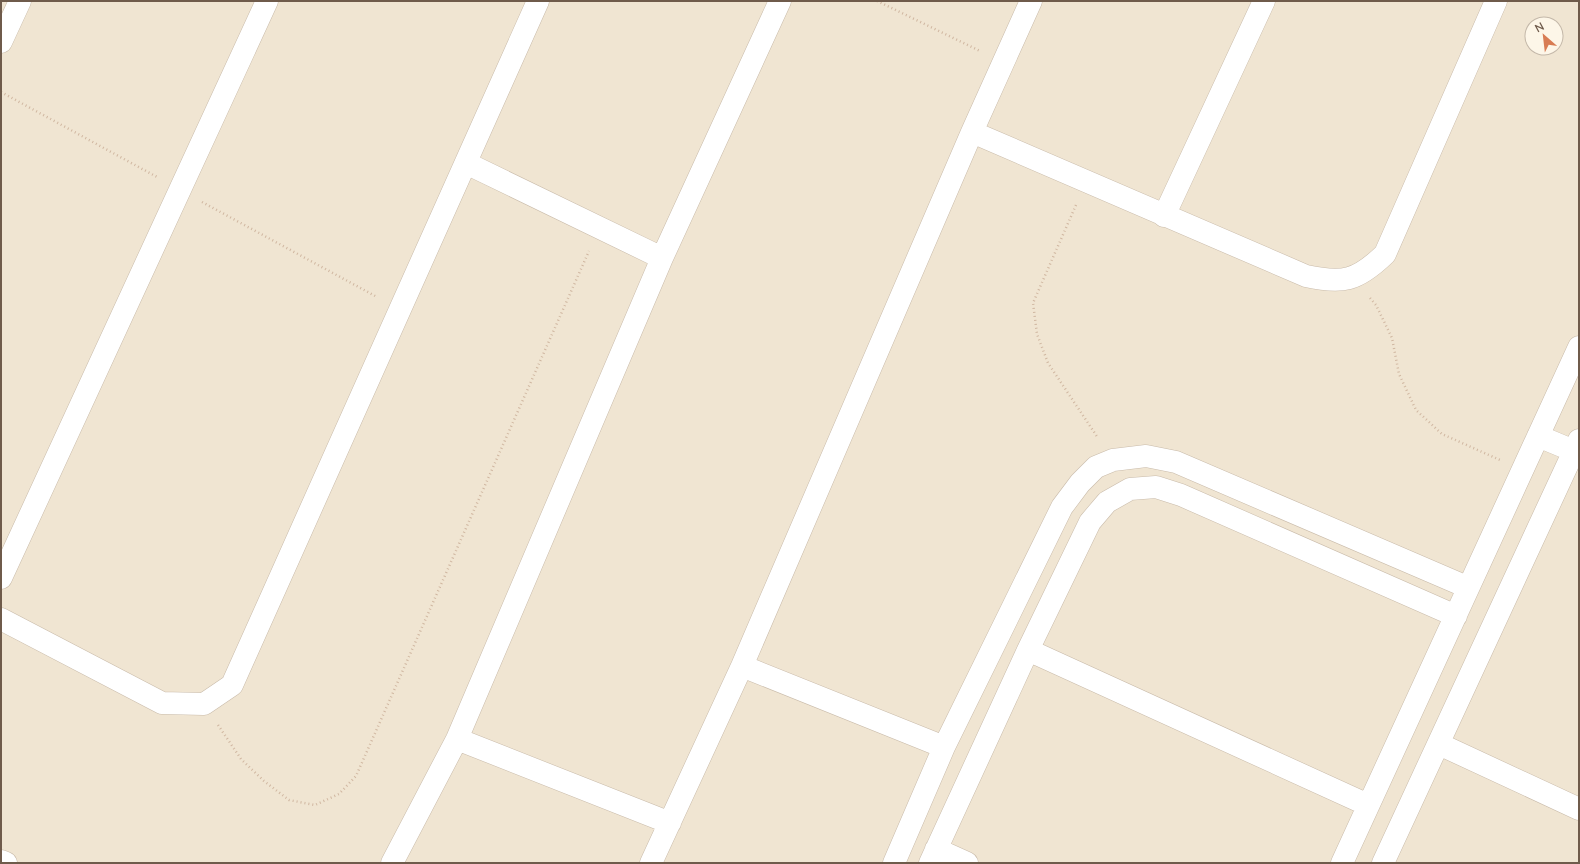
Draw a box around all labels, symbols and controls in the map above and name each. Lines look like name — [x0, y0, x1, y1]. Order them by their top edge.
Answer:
north arrow — [1524, 16, 1564, 56]
text: N — [1532, 19, 1546, 34]

